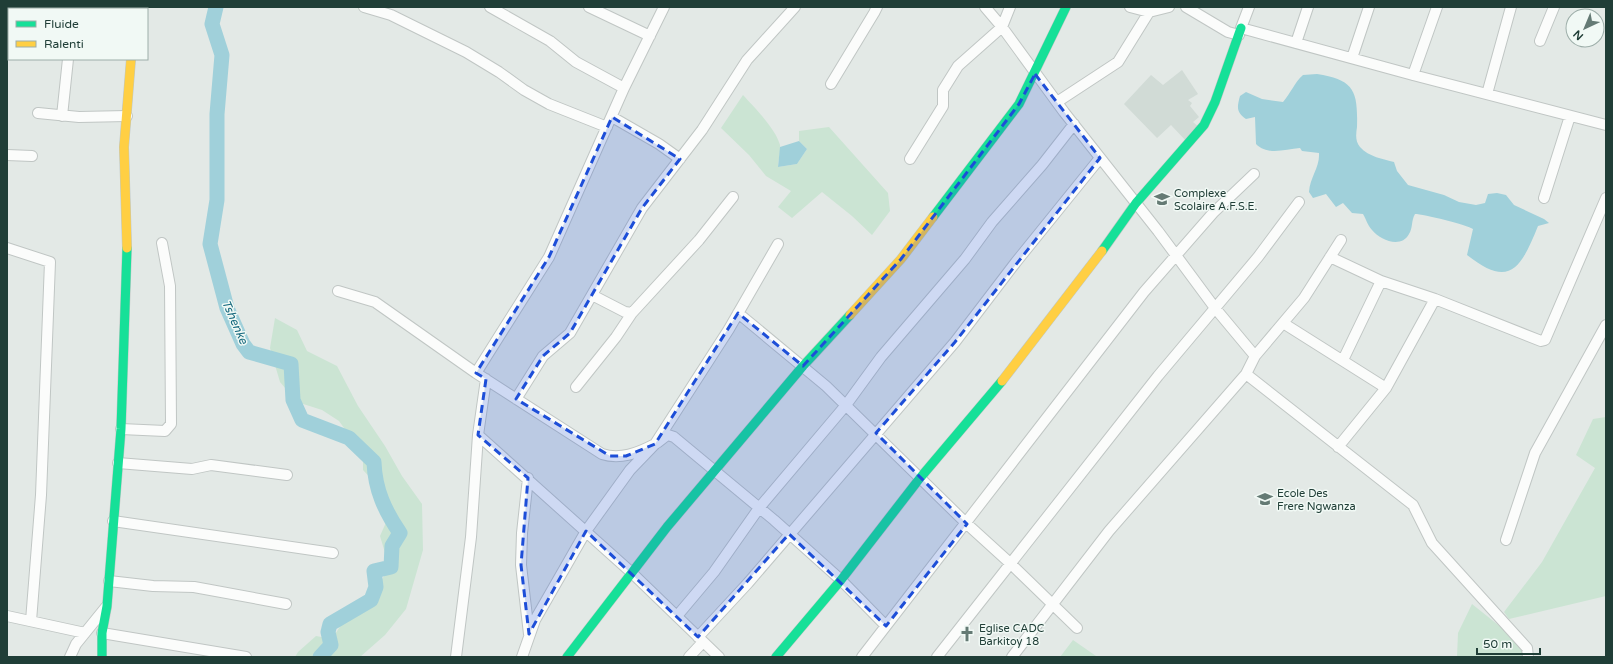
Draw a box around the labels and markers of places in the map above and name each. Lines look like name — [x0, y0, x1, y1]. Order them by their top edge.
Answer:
place label: Complexe Scolaire A.F.S.E. — [1174, 187, 1258, 213]
school or university icon: Complexe Scolaire A.F.S.E. — [1153, 190, 1171, 208]
place label: Ecole Des Frere Ngwanza — [1277, 487, 1356, 513]
school or university icon: Ecole Des Frere Ngwanza — [1256, 490, 1274, 508]
place label: Eglise CADC Barkitoy 18 — [979, 622, 1045, 648]
church icon: Eglise CADC Barkitoy 18 — [958, 625, 976, 643]

